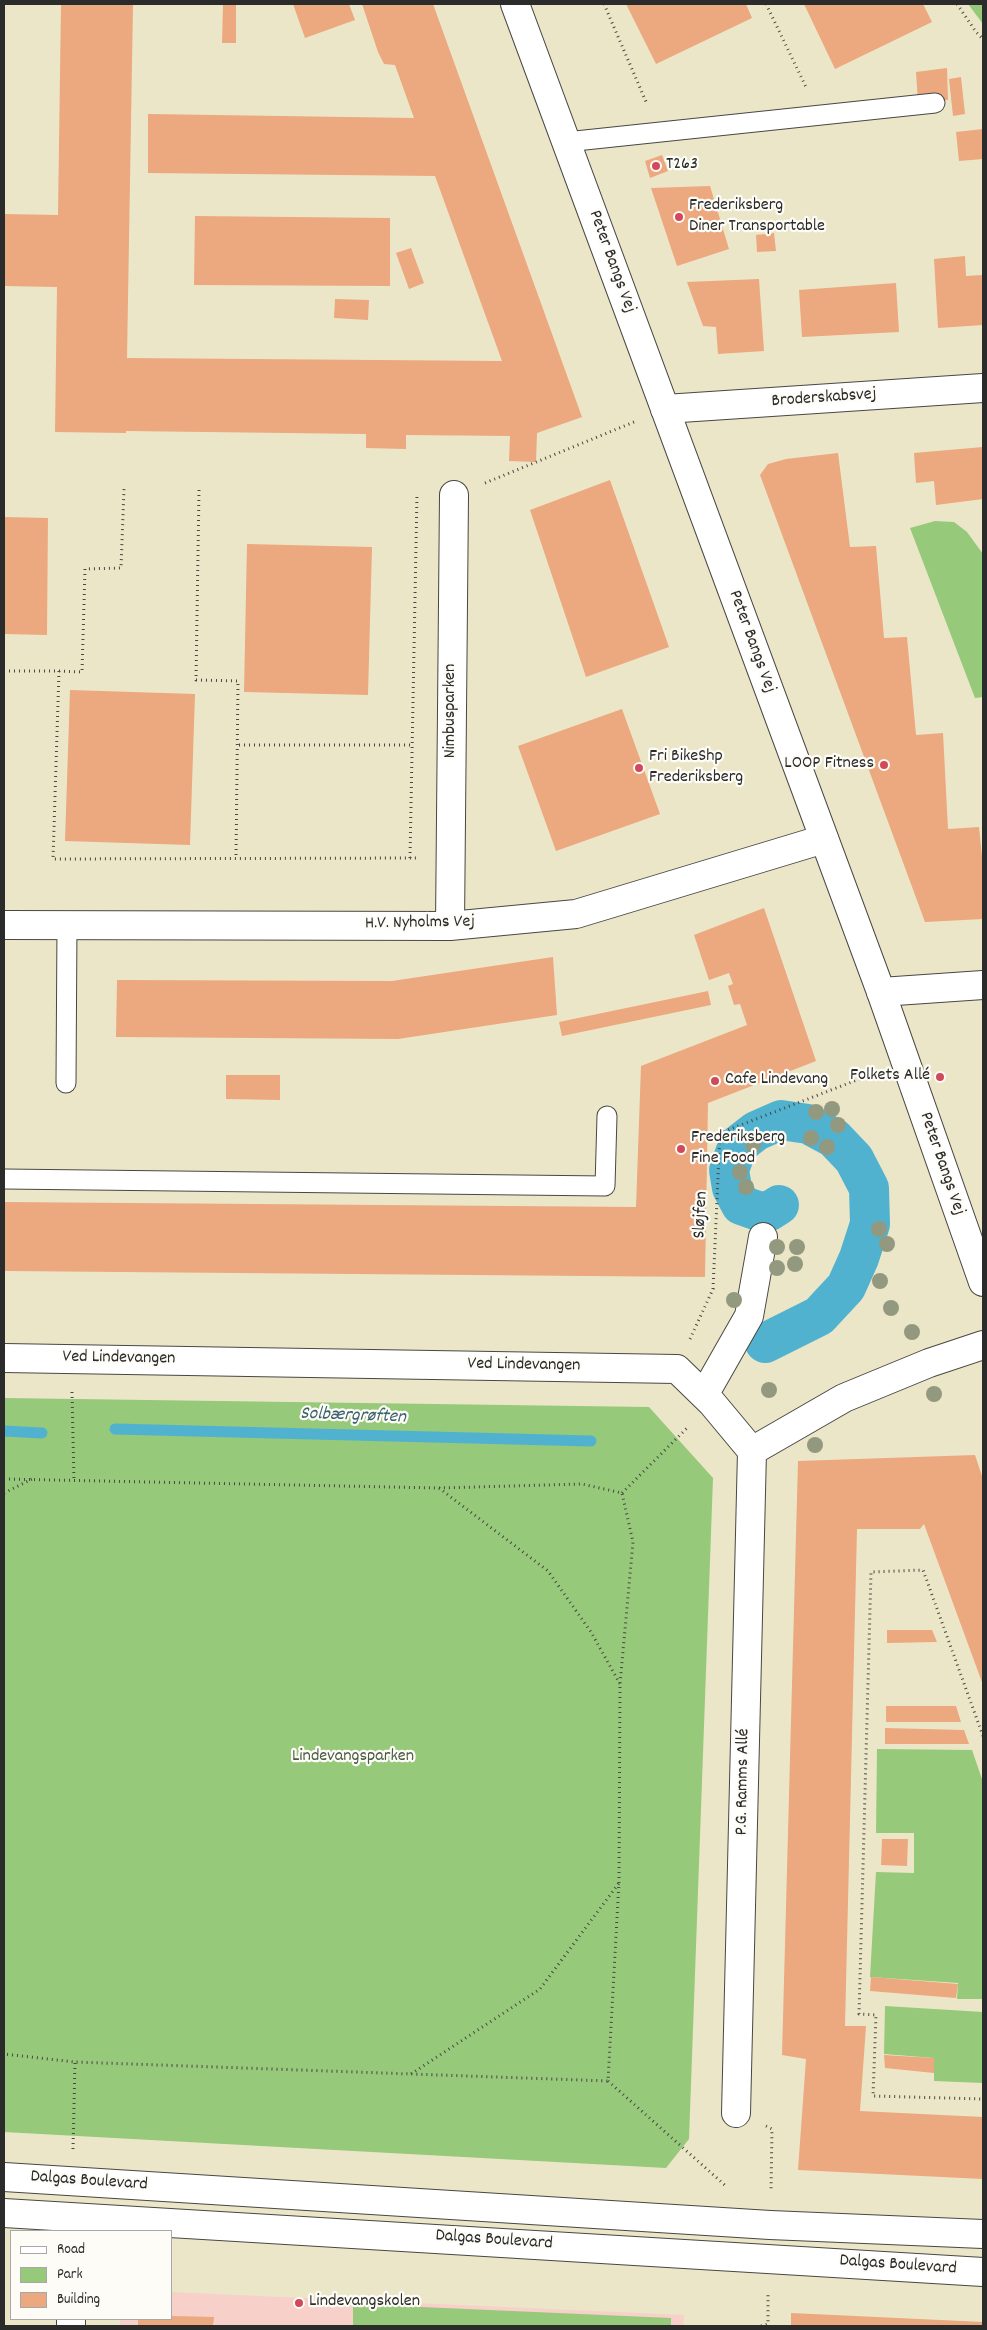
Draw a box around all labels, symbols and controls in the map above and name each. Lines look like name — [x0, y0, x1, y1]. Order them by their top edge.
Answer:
place label: T263 — [666, 155, 698, 177]
marker: T263 — [650, 160, 662, 172]
place label: Frederiksberg Diner Transportable — [689, 196, 825, 238]
street label: Peter Bangs Vej — [582, 208, 640, 316]
marker: Frederiksberg Diner Transportable — [673, 211, 685, 223]
street label: Broderskabsvej — [771, 385, 877, 413]
street label: Peter Bangs Vej — [722, 588, 780, 696]
street label: Nimbusparken — [441, 664, 463, 758]
place label: Fri BikeShp Frederiksberg — [649, 747, 743, 790]
place label: LOOP Fitness — [784, 754, 874, 776]
marker: LOOP Fitness — [878, 759, 890, 771]
marker: Fri BikeShp Frederiksberg — [633, 762, 645, 774]
street label: H.V. Nyholms Vej — [365, 912, 475, 936]
place label: Folkets Allé — [850, 1066, 930, 1088]
place label: Cafe Lindevang — [725, 1070, 828, 1092]
marker: Folkets Allé — [934, 1071, 946, 1083]
marker: Cafe Lindevang — [709, 1075, 721, 1087]
street label: Peter Bangs Vej — [913, 1110, 969, 1218]
place label: Frederiksberg Fine Food — [691, 1128, 785, 1170]
marker: Frederiksberg Fine Food — [675, 1143, 687, 1155]
street label: Sløjfen — [690, 1191, 714, 1239]
street label: Ved Lindevangen — [62, 1347, 176, 1371]
street label: Ved Lindevangen — [467, 1354, 581, 1378]
water label: Solbærgrøften — [300, 1404, 406, 1430]
street label: P.G. Ramms Allé — [732, 1728, 756, 1836]
park label: Lindevangsparken — [292, 1747, 414, 1769]
street label: Dalgas Boulevard — [30, 2167, 148, 2197]
street label: Dalgas Boulevard — [435, 2226, 553, 2256]
legend — [10, 2230, 172, 2320]
text: Road — [57, 2239, 85, 2261]
street label: Dalgas Boulevard — [839, 2251, 957, 2281]
text: Park — [57, 2264, 83, 2286]
text: Building — [57, 2289, 100, 2311]
place label: Lindevangskolen — [309, 2292, 420, 2314]
marker: Lindevangskolen — [293, 2297, 305, 2309]

